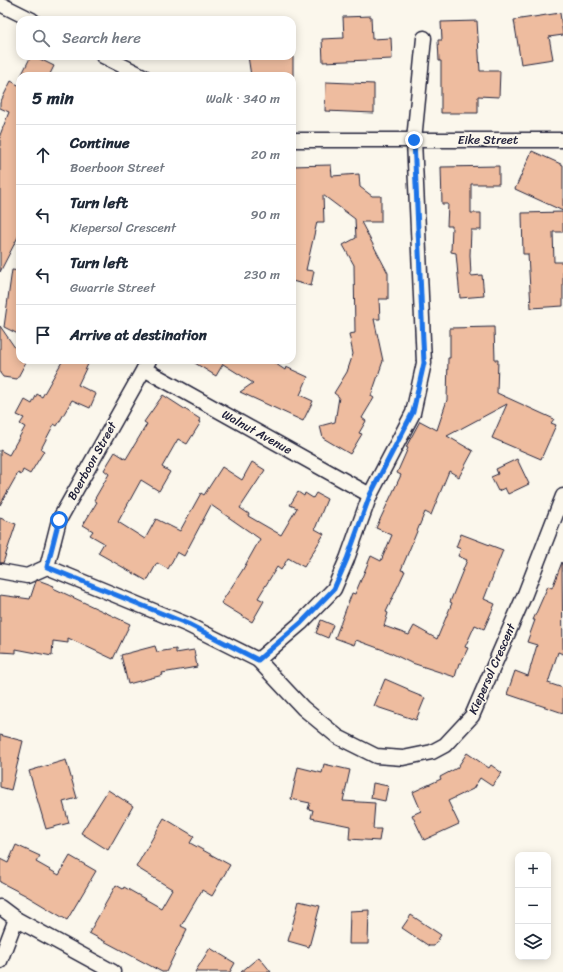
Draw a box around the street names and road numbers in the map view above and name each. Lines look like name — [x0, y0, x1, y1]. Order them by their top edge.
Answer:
street label: Eike Street — [458, 129, 518, 151]
street label: Walnut Avenue — [218, 404, 296, 460]
street label: Boerboon Street — [61, 416, 123, 505]
street label: Kiepersol Crescent — [462, 619, 522, 718]

